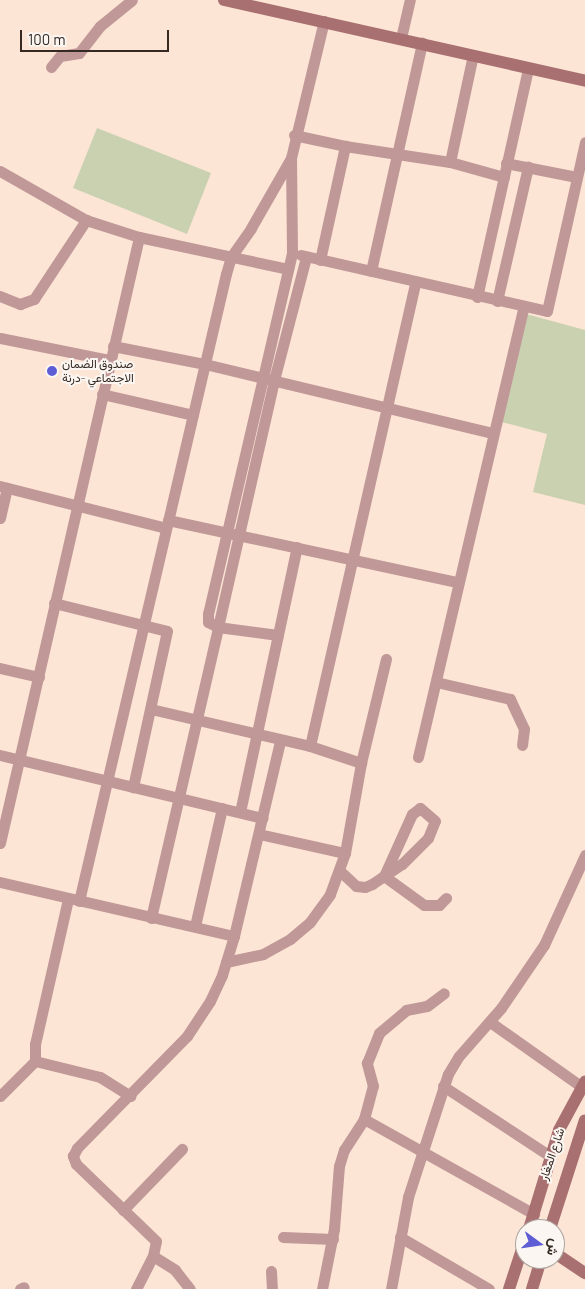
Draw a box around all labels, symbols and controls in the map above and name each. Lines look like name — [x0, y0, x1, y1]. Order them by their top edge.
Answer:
scale bar — [22, 20, 171, 52]
text: 100 m — [28, 30, 66, 48]
place label: صندوق الضمان الاجتماعي -درنة — [62, 357, 134, 385]
marker: صندوق الضمان الاجتماعي -درنة — [46, 365, 58, 377]
street label: شارع المغار — [536, 1126, 568, 1182]
north arrow — [515, 1219, 565, 1269]
text: ش — [544, 1237, 564, 1258]

